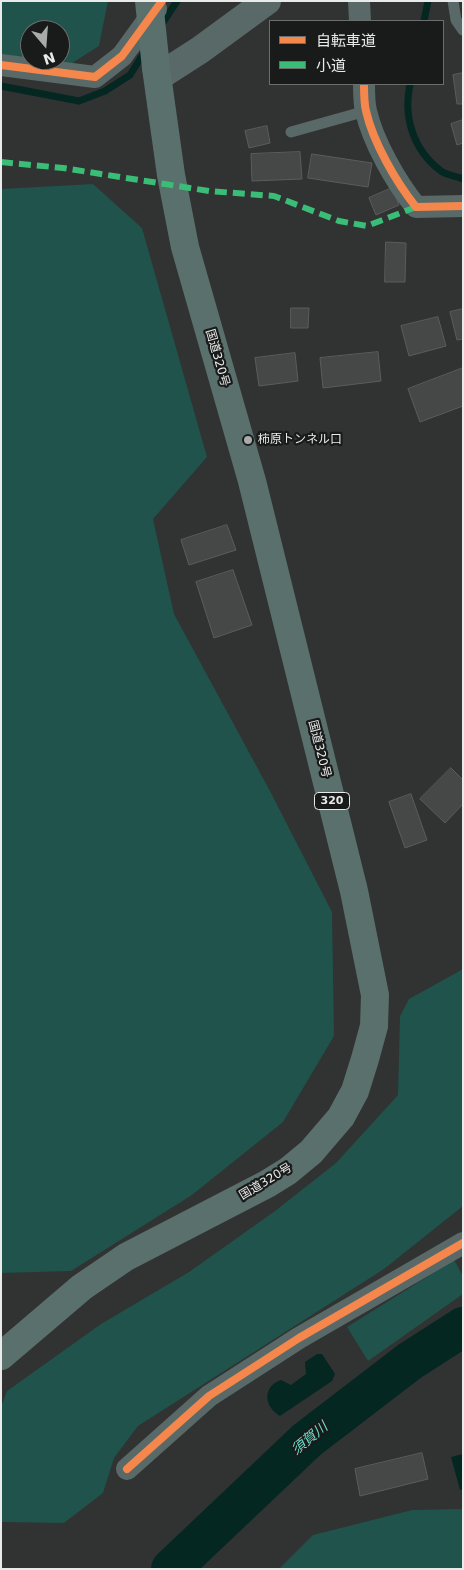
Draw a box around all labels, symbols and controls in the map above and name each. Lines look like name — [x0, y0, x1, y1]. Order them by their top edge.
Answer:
north arrow — [20, 20, 70, 70]
legend — [269, 20, 444, 85]
text: 自転車道 — [316, 32, 376, 50]
text: N — [41, 49, 57, 68]
text: 小道 — [316, 57, 346, 75]
street label: 国道320号 — [202, 328, 232, 388]
place label: 柿原トンネル口 — [258, 433, 342, 447]
marker: 柿原トンネル口 — [242, 434, 254, 446]
street label: 国道320号 — [305, 719, 333, 779]
road number: 320 — [314, 792, 350, 809]
street label: 国道320号 — [237, 1161, 295, 1203]
water label: 須賀川 — [289, 1419, 331, 1459]

